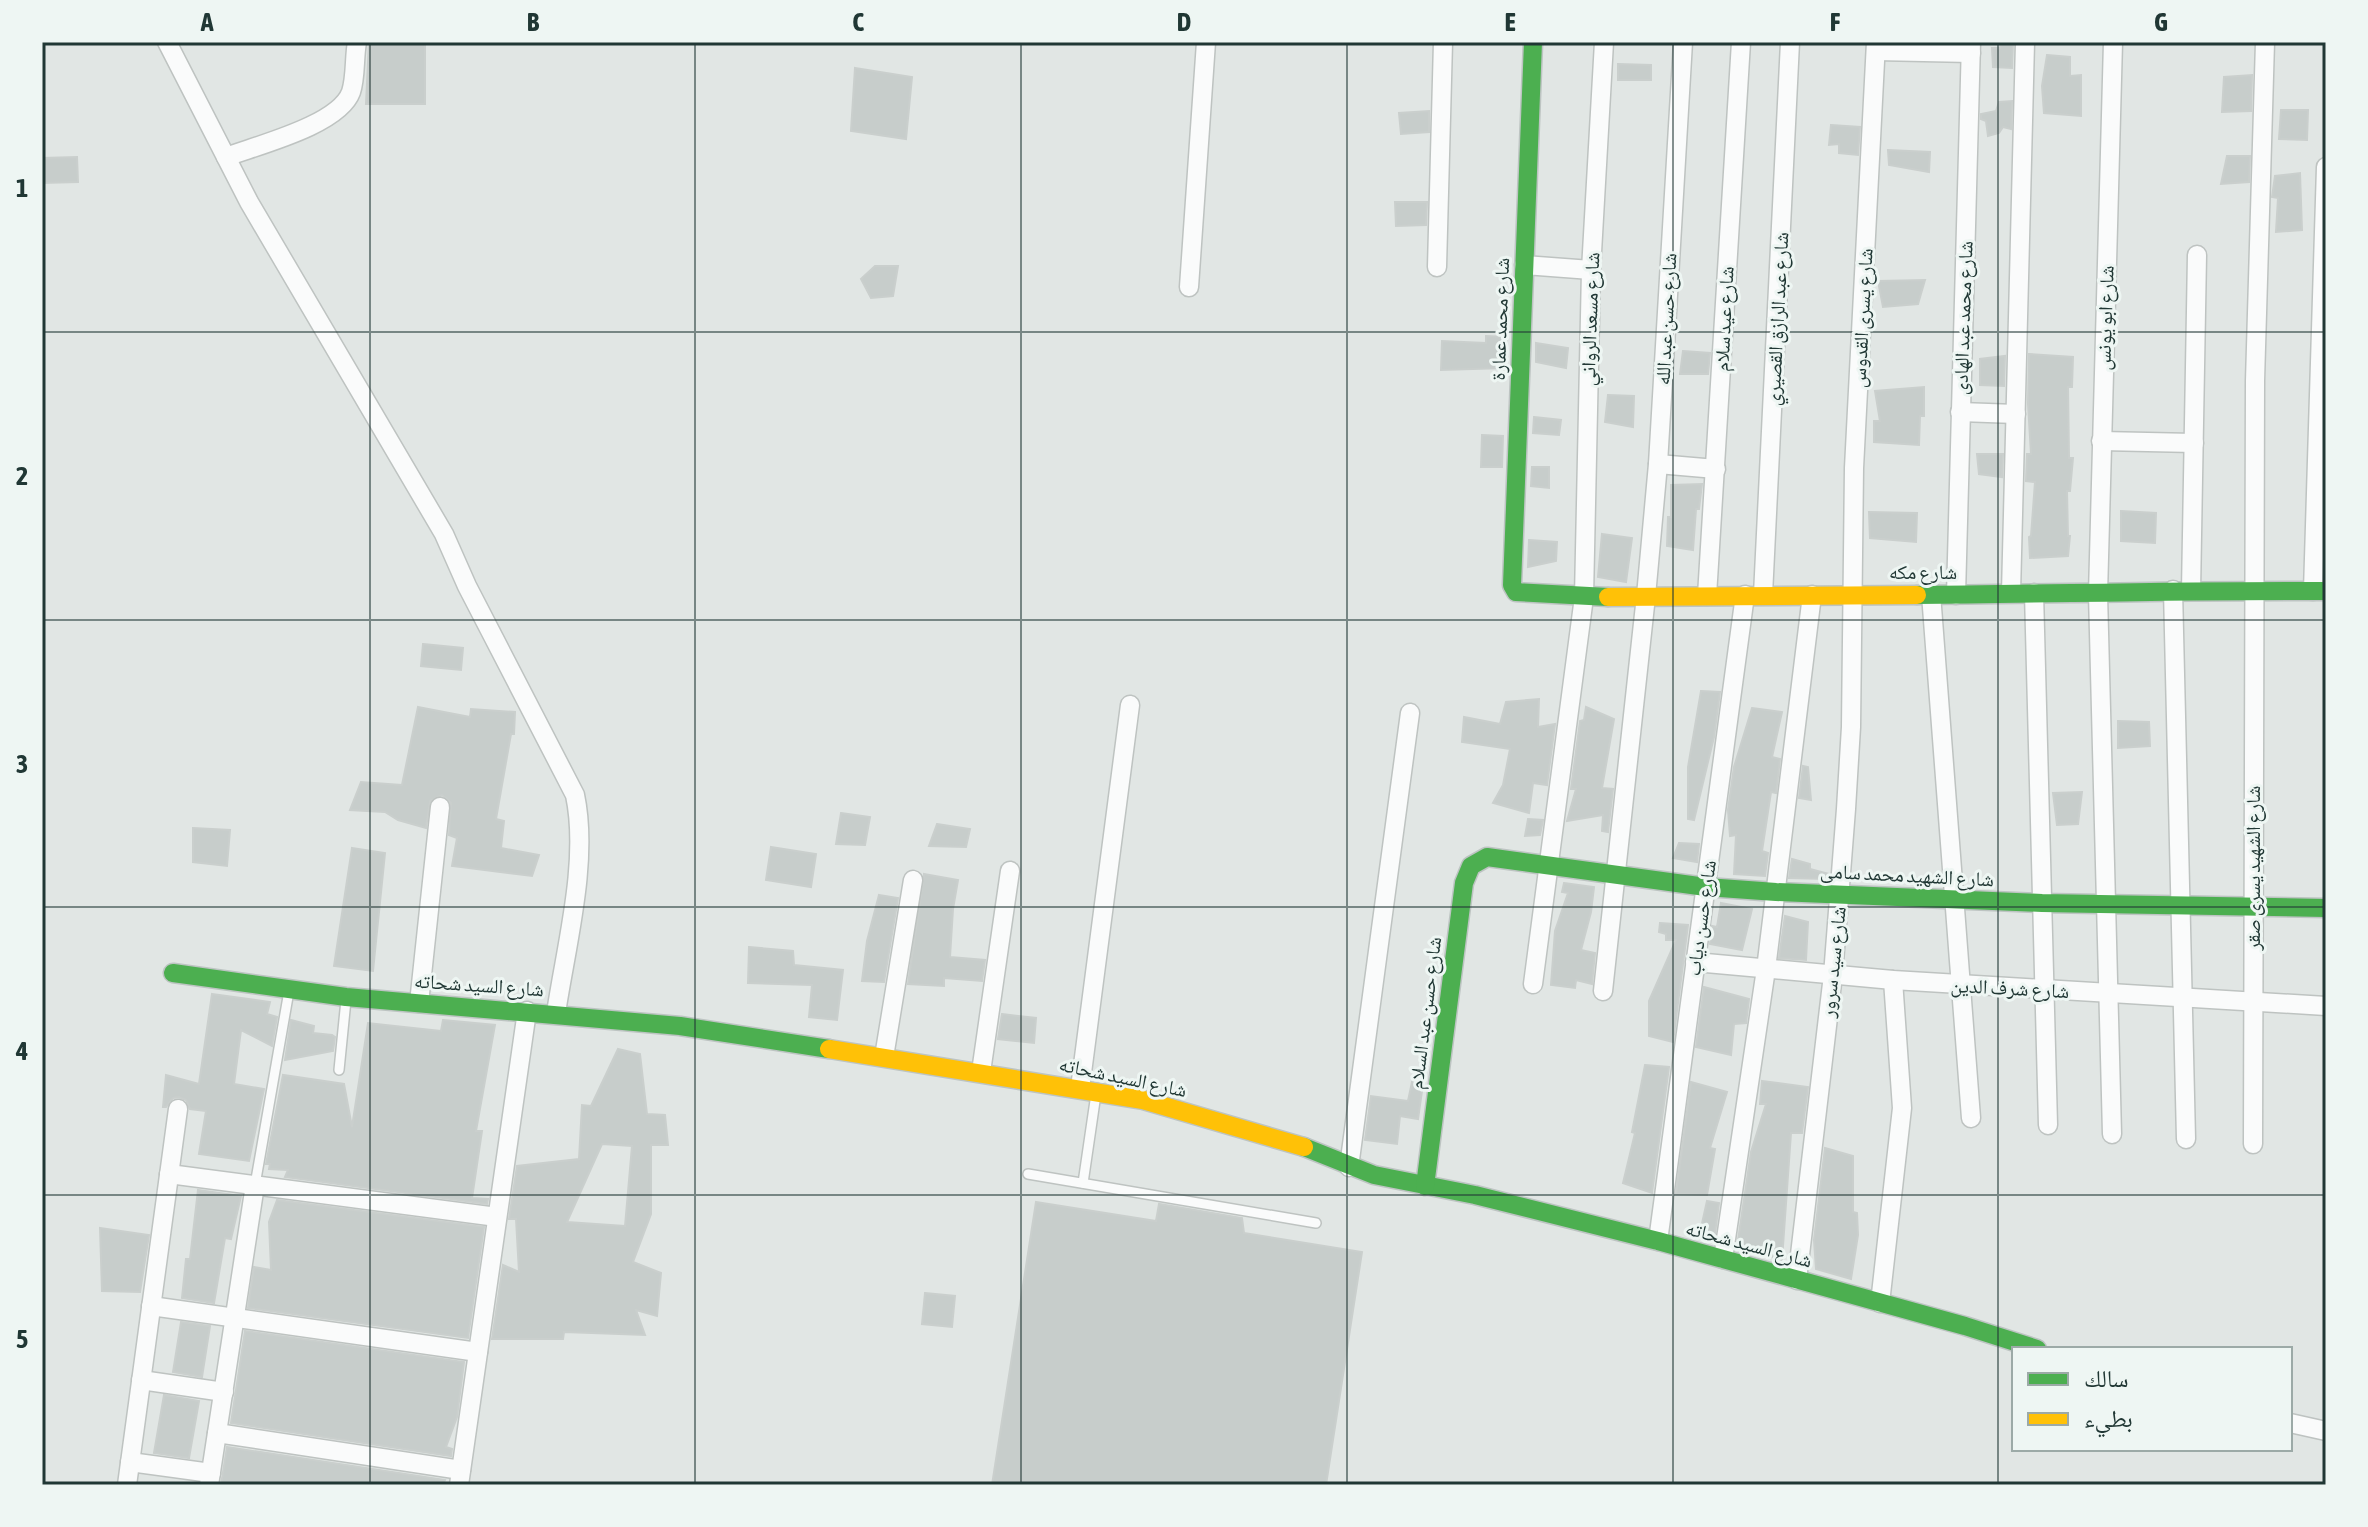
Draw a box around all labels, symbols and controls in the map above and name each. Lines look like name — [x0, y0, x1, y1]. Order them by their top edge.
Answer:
text: A — [200, 7, 214, 37]
text: B — [527, 7, 540, 37]
text: C — [852, 7, 864, 37]
text: D — [1177, 7, 1191, 37]
text: E — [1504, 7, 1516, 37]
text: F — [1830, 7, 1841, 37]
text: G — [2154, 7, 2168, 37]
text: 1 — [16, 173, 28, 203]
street label: شارع عبد الرازق القصيري — [1760, 231, 1798, 407]
street label: شارع محمد عبد الهادى — [1948, 241, 1979, 395]
street label: شارع يسرى القدوس — [1846, 248, 1879, 389]
street label: شارع مسعد الرواني — [1576, 252, 1608, 387]
street label: شارع حسن عبد الله — [1651, 252, 1682, 386]
street label: شارع محمد عمارة — [1486, 257, 1515, 381]
street label: شارع ابو يونس — [2091, 265, 2120, 371]
street label: شارع عيد سلام — [1709, 266, 1741, 372]
text: 2 — [16, 461, 28, 491]
street label: شارع مكه — [1889, 560, 1957, 585]
text: 3 — [16, 749, 28, 779]
street label: شارع الشهيد يسرى صقر — [2241, 786, 2266, 951]
street label: شارع حسن دياب — [1681, 858, 1722, 978]
street label: شارع الشهيد محمد سامى — [1819, 858, 1995, 893]
street label: شارع سيد سرور — [1815, 905, 1852, 1020]
street label: شارع حسن عبد السلام — [1404, 935, 1448, 1091]
street label: شارع السيد شحاته — [413, 968, 545, 1002]
street label: شارع شرف الدين — [1950, 973, 2070, 1004]
text: 4 — [15, 1036, 28, 1066]
street label: شارع السيد شحاته — [1057, 1052, 1189, 1103]
street label: شارع السيد شحاته — [1683, 1216, 1815, 1273]
text: 5 — [16, 1324, 28, 1354]
legend — [2012, 1347, 2292, 1451]
text: سالك — [2084, 1365, 2129, 1392]
text: بطيء — [2084, 1405, 2133, 1438]

